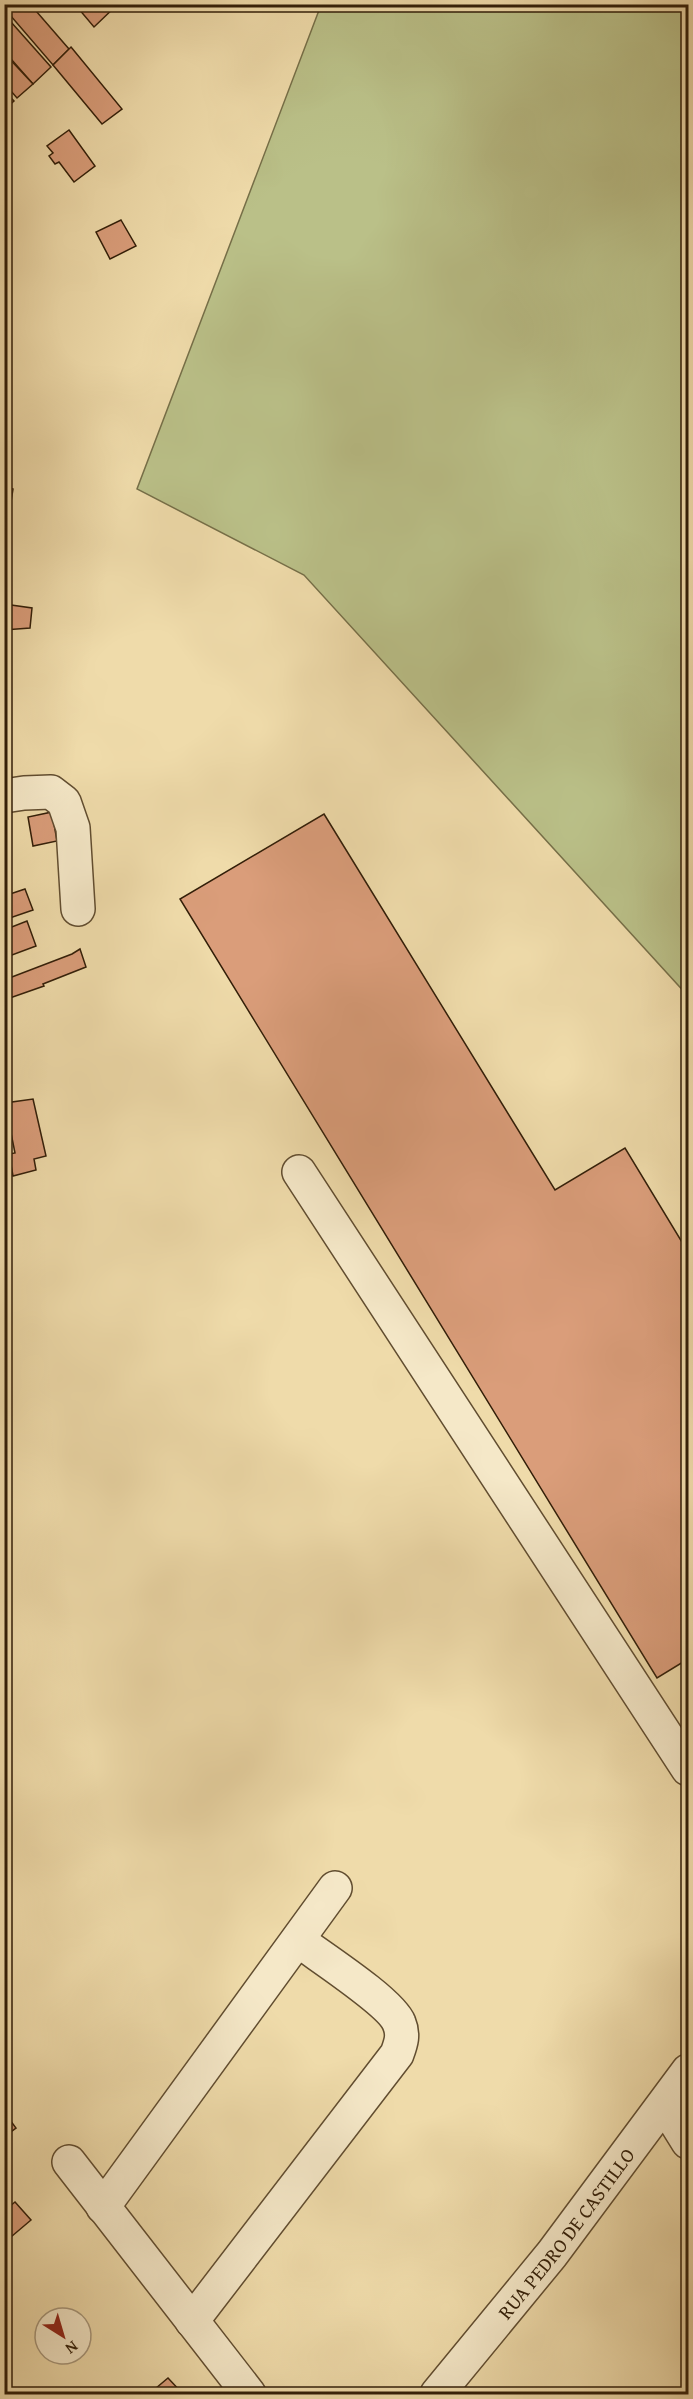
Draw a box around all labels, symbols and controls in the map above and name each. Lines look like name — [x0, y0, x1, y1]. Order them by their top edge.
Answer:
street label: RUA PEDRO DE CASTILLO — [490, 2141, 641, 2325]
north arrow — [33, 2306, 93, 2366]
text: N — [60, 2335, 84, 2361]

